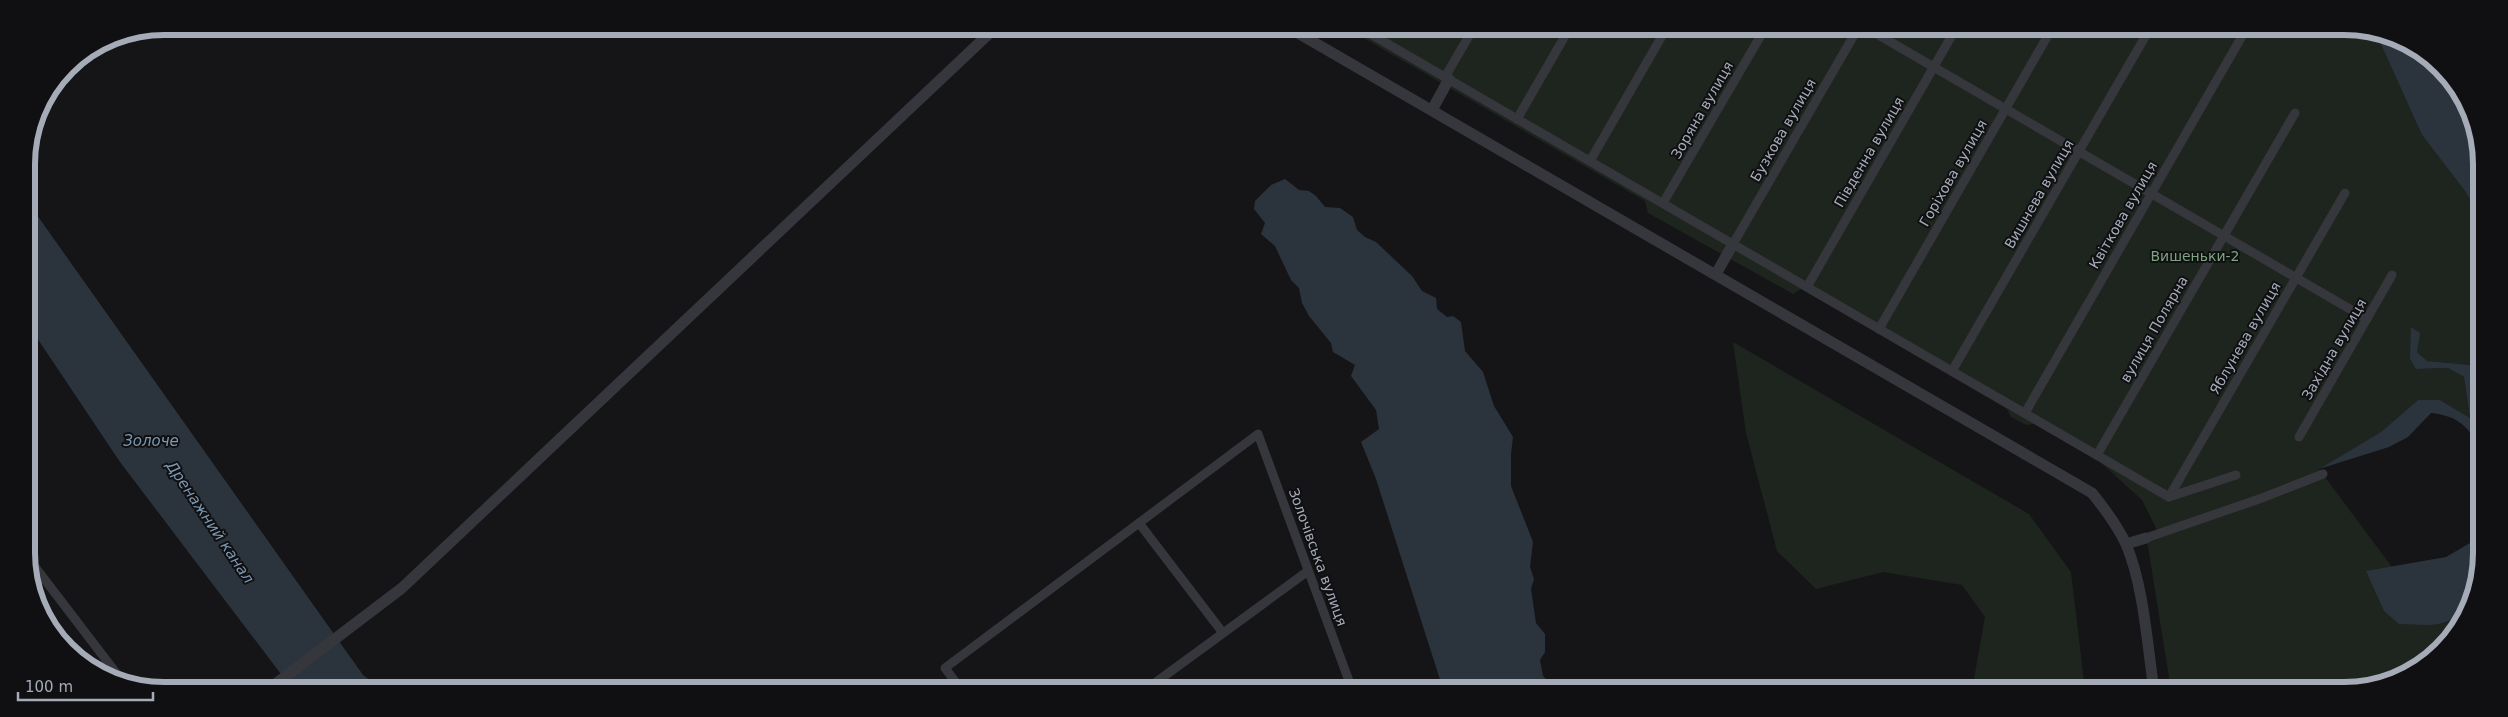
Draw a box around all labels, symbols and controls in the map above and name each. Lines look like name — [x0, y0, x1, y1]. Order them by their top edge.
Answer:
street label: Зоряна вулиця — [1668, 59, 1736, 161]
street label: Бузкова вулиця — [1747, 76, 1819, 184]
street label: Південна вулиця — [1831, 94, 1907, 210]
street label: Горіхова вулиця — [1916, 117, 1990, 229]
street label: Вишнева вулиця — [2001, 137, 2077, 251]
street label: Квіткова вулиця — [2086, 159, 2160, 271]
park label: Вишеньки-2 — [2150, 248, 2240, 264]
street label: вулиця Полярна — [2117, 273, 2191, 385]
street label: Яблунева вулиця — [2206, 279, 2284, 397]
street label: Західна вулиця — [2299, 296, 2369, 402]
water label: Золоче — [123, 432, 179, 450]
water label: Дренажний канал — [162, 456, 258, 587]
street label: Золочівська вулиця — [1286, 486, 1350, 628]
scale bar — [18, 670, 152, 702]
text: 100 m — [25, 678, 73, 696]

